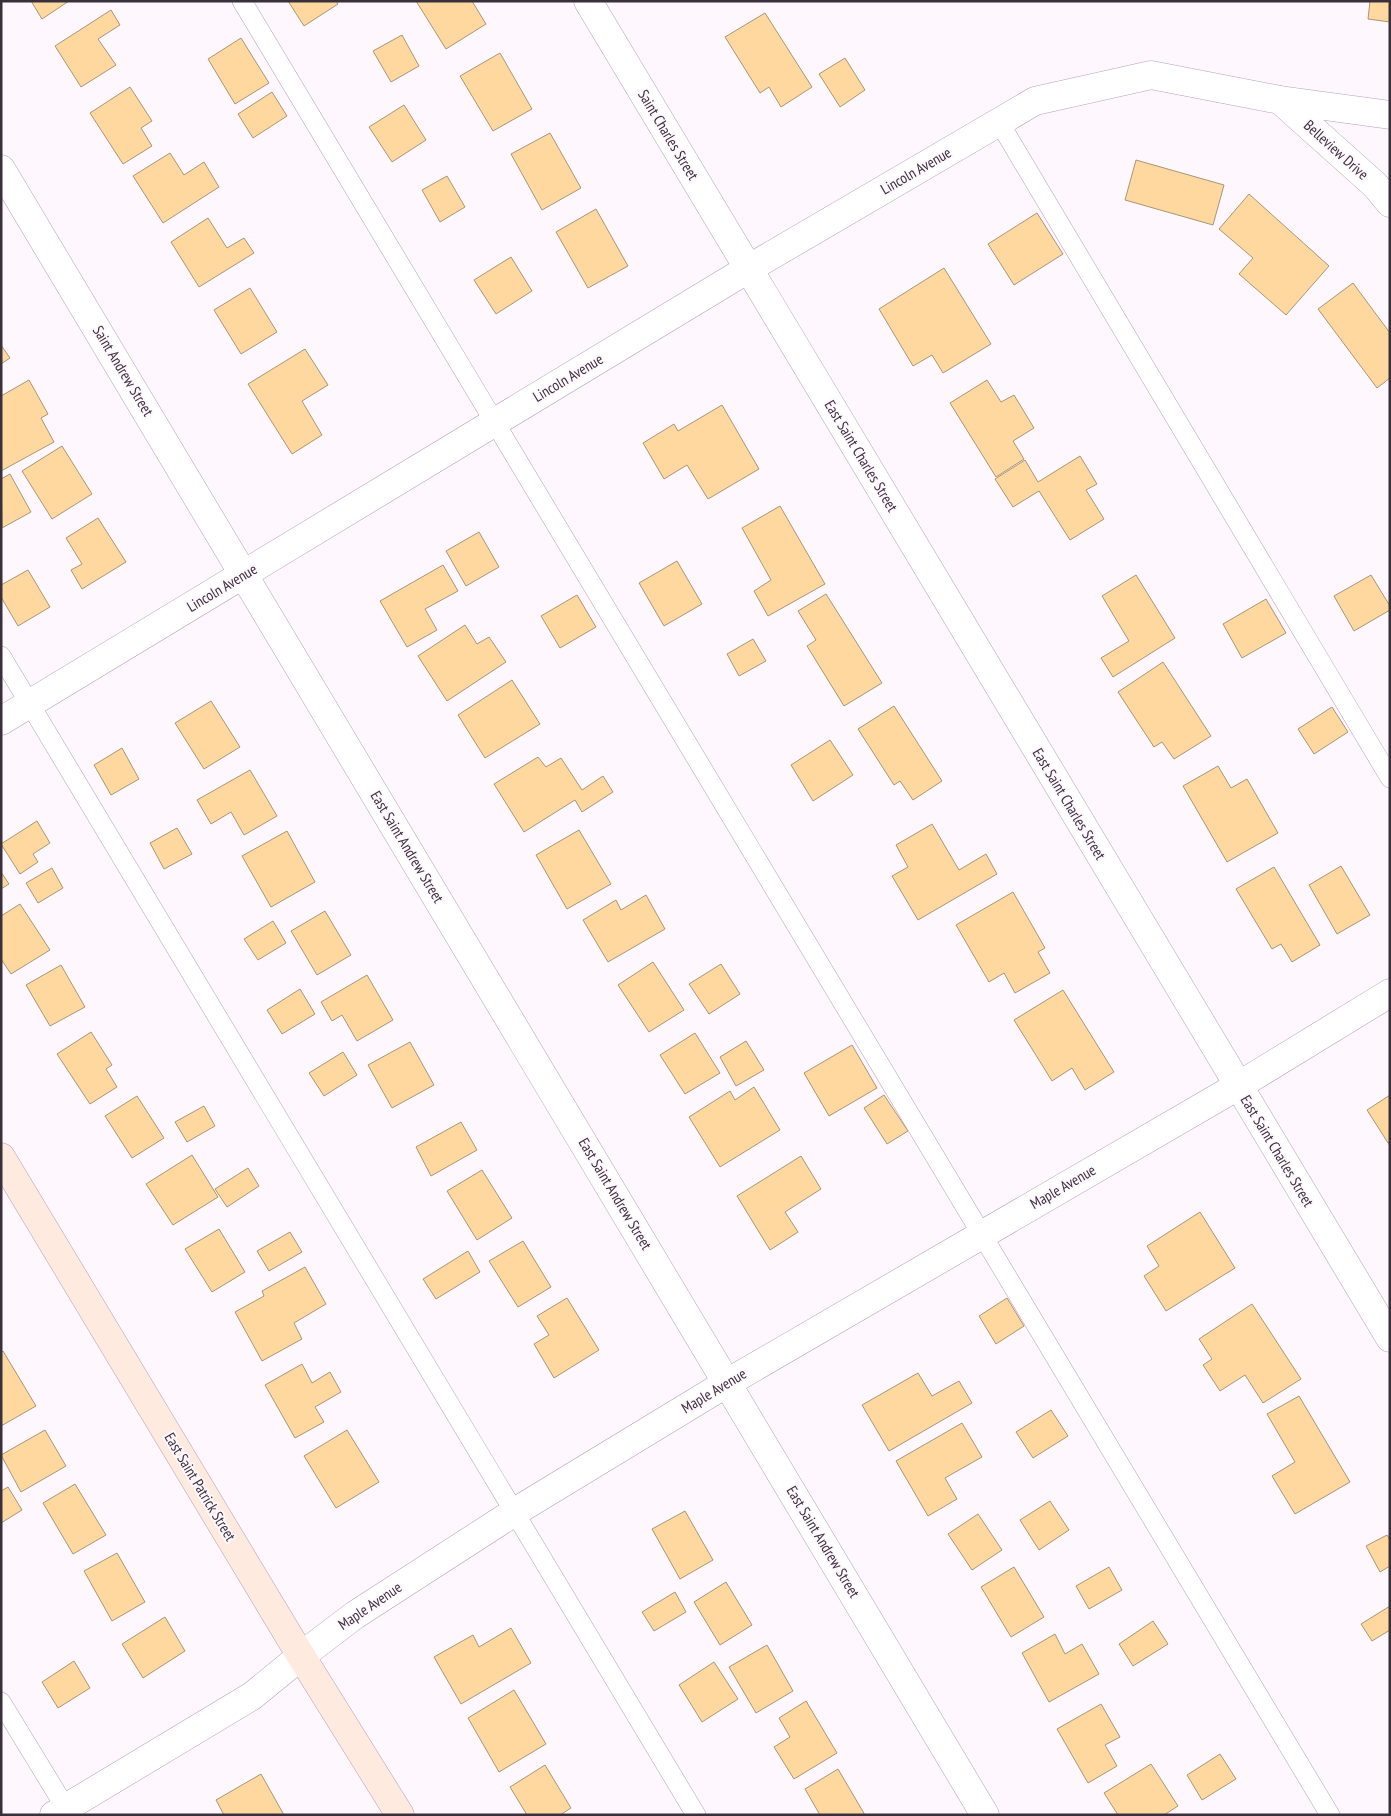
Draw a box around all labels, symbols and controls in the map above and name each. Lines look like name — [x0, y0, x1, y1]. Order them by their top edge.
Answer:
street label: Saint Charles Street — [634, 86, 703, 183]
street label: Belleview Drive — [1300, 116, 1373, 184]
street label: Lincoln Avenue — [877, 143, 954, 198]
street label: Saint Andrew Street — [89, 322, 158, 419]
street label: Lincoln Avenue — [529, 349, 606, 406]
street label: East Saint Charles Street — [821, 396, 902, 515]
street label: Lincoln Avenue — [183, 559, 260, 616]
street label: East Saint Charles Street — [1029, 744, 1110, 863]
street label: East Saint Andrew Street — [367, 787, 448, 906]
street label: East Saint Charles Street — [1237, 1091, 1318, 1210]
street label: East Saint Andrew Street — [575, 1134, 656, 1253]
street label: Maple Avenue — [1027, 1160, 1099, 1213]
street label: Maple Avenue — [678, 1364, 750, 1417]
street label: East Saint Patrick Street — [161, 1429, 240, 1544]
street label: East Saint Andrew Street — [783, 1482, 864, 1601]
street label: Maple Avenue — [334, 1577, 405, 1634]

